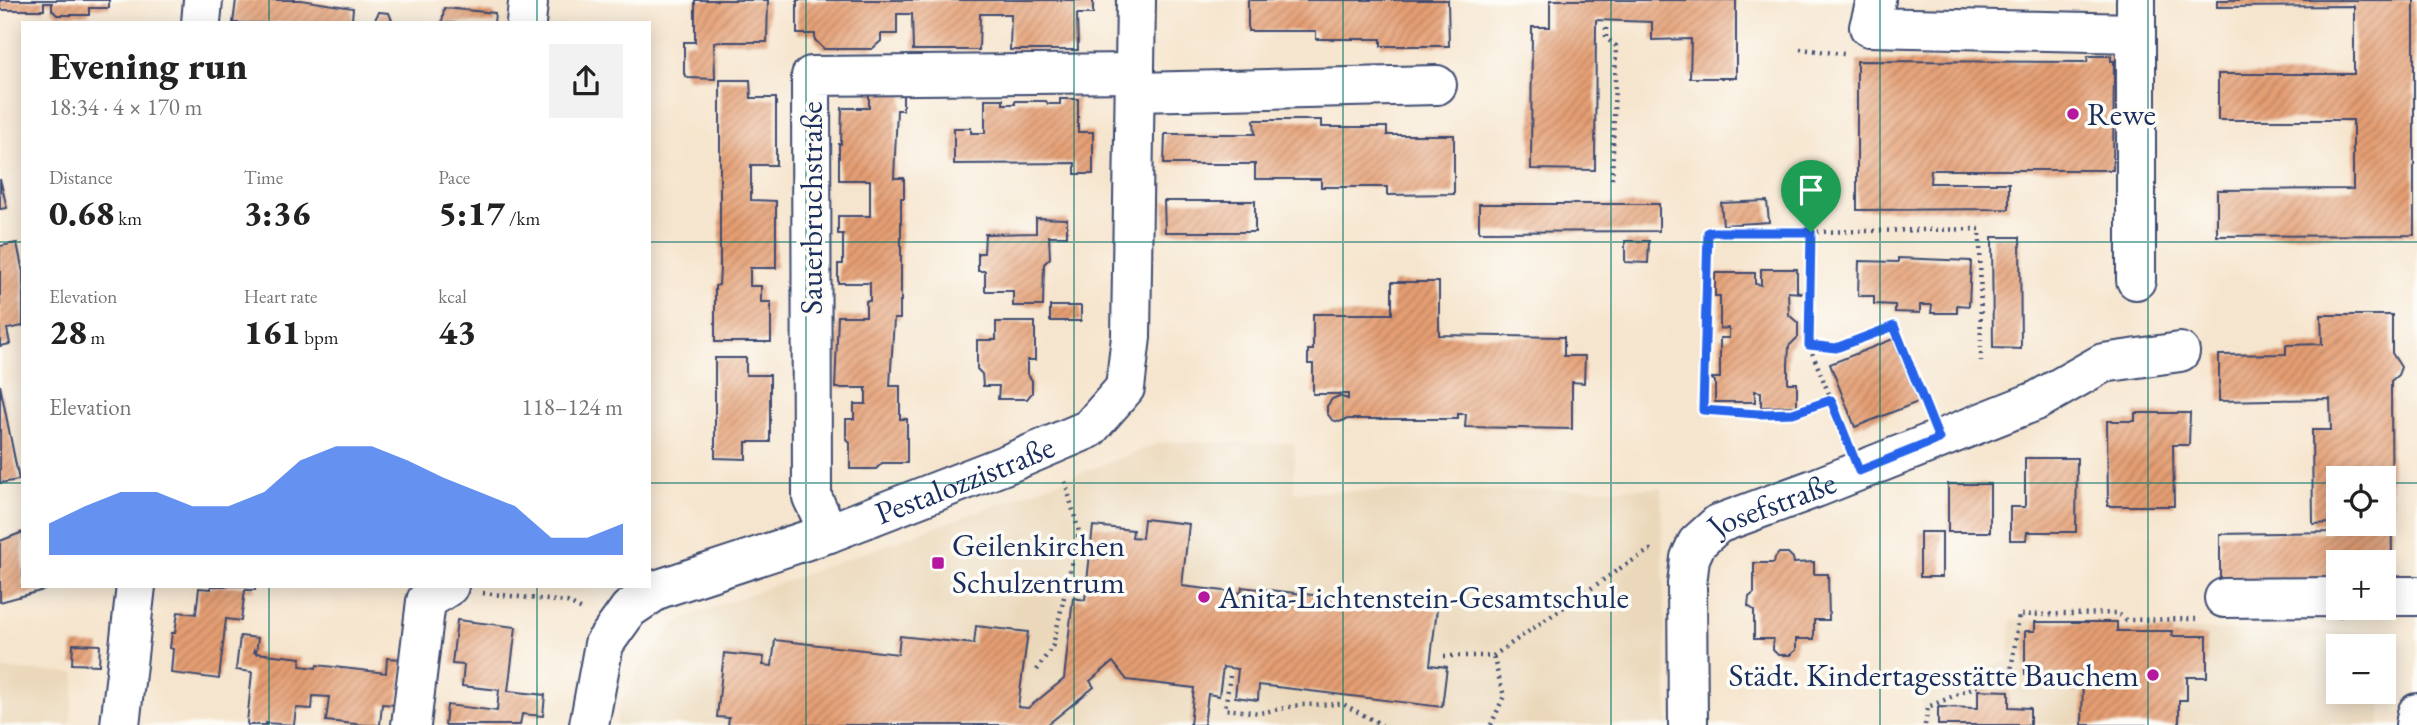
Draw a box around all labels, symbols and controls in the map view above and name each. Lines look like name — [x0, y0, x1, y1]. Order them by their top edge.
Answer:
text: Evening run — [49, 41, 247, 90]
button: share — [549, 44, 623, 118]
text: 18:34 · 4 × 170 m — [49, 92, 202, 122]
place label: Rewe — [2087, 93, 2156, 135]
street label: Sauerbruchstraße — [790, 101, 832, 315]
marker: Rewe — [2065, 106, 2081, 122]
pin — [1781, 160, 1841, 232]
text: Distance — [49, 165, 112, 190]
text: Time — [244, 165, 283, 190]
text: Pace — [438, 165, 470, 190]
icon: arrive — [1792, 171, 1830, 209]
text: 0.68 — [49, 190, 115, 235]
text: 3:36 — [244, 190, 310, 235]
text: 5:17 — [438, 190, 505, 235]
text: km — [115, 206, 142, 231]
text: /km — [505, 206, 540, 231]
text: Elevation — [49, 284, 117, 309]
text: Heart rate — [244, 284, 317, 309]
text: kcal — [438, 284, 467, 309]
text: 28 — [49, 309, 87, 354]
text: 161 — [244, 309, 300, 354]
text: 43 — [438, 309, 476, 354]
text: m — [87, 325, 105, 350]
text: bpm — [300, 325, 339, 350]
text: Elevation — [49, 392, 132, 422]
text: 118–124 m — [522, 392, 623, 422]
street label: Pestalozzistraße — [869, 425, 1061, 534]
street label: Josefstraße — [1696, 461, 1842, 547]
map controls — [2326, 466, 2396, 704]
button: locate — [2326, 466, 2396, 536]
place label: Geilenkirchen Schulzentrum — [952, 524, 1125, 603]
button: + — [2326, 550, 2396, 620]
marker: Geilenkirchen Schulzentrum — [930, 555, 946, 571]
place label: Anita-Lichtenstein-Gesamtschule — [1217, 576, 1629, 618]
marker: Anita-Lichtenstein-Gesamtschule — [1196, 589, 1212, 605]
button: − — [2326, 634, 2396, 704]
place label: Städt. Kindertagesstätte Bauchem — [1728, 654, 2139, 696]
marker: Städt. Kindertagesstätte Bauchem — [2145, 667, 2161, 683]

